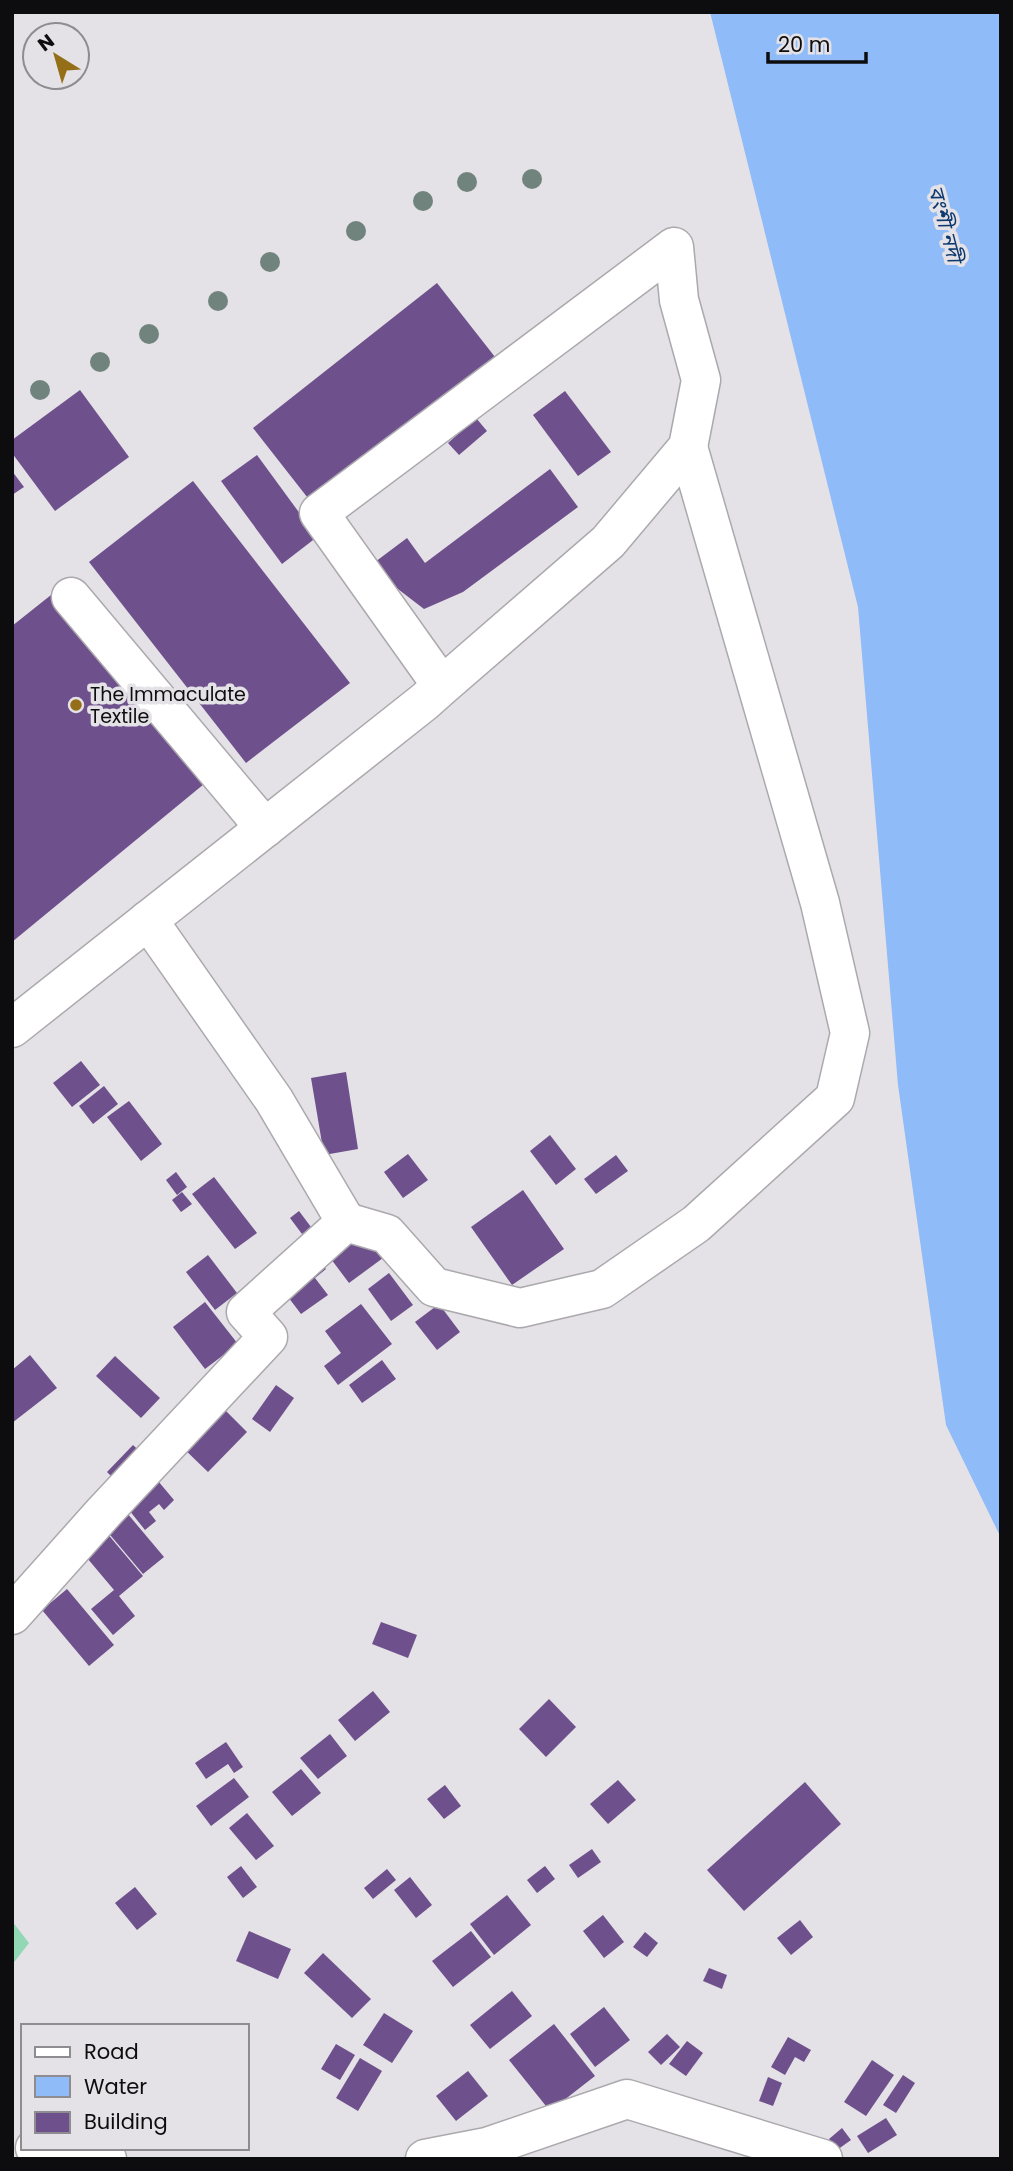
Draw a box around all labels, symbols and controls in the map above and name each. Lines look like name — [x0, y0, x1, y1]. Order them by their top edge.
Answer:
north arrow — [21, 21, 91, 91]
scale bar — [768, 21, 866, 65]
text: N — [32, 28, 60, 58]
text: 20 m — [778, 30, 831, 59]
water label: বংশী নদী — [921, 183, 971, 269]
place label: The Immaculate Textile — [90, 681, 246, 730]
marker: The Immaculate Textile — [68, 697, 84, 713]
legend — [21, 2024, 248, 2150]
text: Road — [84, 2037, 139, 2066]
text: Water — [84, 2072, 147, 2101]
text: Building — [84, 2107, 168, 2136]

